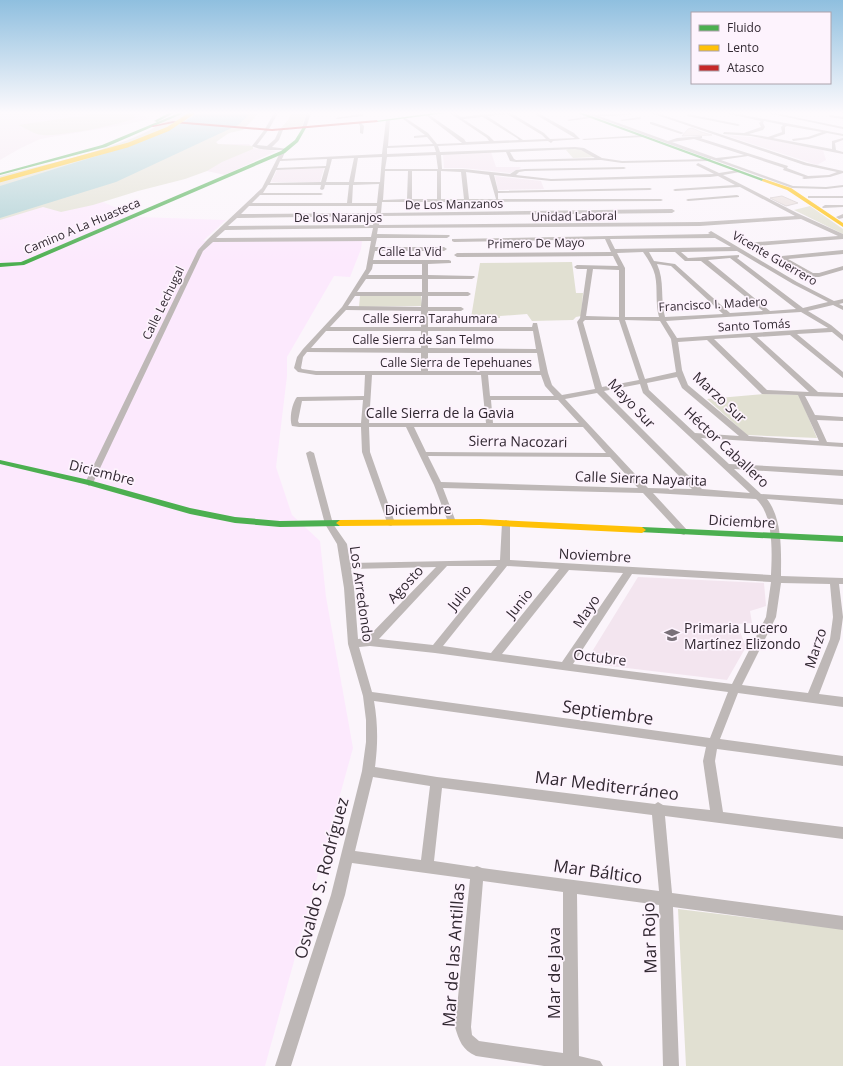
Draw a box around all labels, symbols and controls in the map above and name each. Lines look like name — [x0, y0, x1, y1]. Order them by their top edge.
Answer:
legend — [691, 12, 831, 84]
text: Fluido — [727, 19, 761, 36]
text: Lento — [727, 39, 759, 56]
text: Atasco — [727, 59, 764, 76]
street label: Camino A La Huasteca — [21, 194, 143, 258]
street label: De Los Manzanos — [405, 195, 504, 213]
street label: Unidad Laboral — [531, 207, 617, 225]
street label: De los Naranjos — [294, 209, 382, 226]
street label: Vicente Guerrero — [729, 227, 821, 289]
street label: Primero De Mayo — [487, 234, 585, 252]
street label: Calle La Vid — [378, 243, 442, 260]
street label: Calle Lechugal — [138, 263, 188, 343]
street label: Francisco I. Madero — [658, 293, 768, 315]
street label: Calle Sierra Tarahumara — [363, 310, 498, 327]
street label: Santo Tomás — [717, 315, 791, 335]
street label: Calle Sierra de San Telmo — [352, 331, 494, 348]
street label: Calle Sierra de Tepehuanes — [380, 354, 532, 371]
street label: Marzo Sur — [689, 367, 751, 427]
street label: Mayo Sur — [604, 374, 660, 432]
street label: Calle Sierra de la Gavia — [366, 403, 514, 422]
street label: Héctor Caballero — [680, 403, 774, 491]
street label: Sierra Nacozari — [468, 431, 568, 451]
street label: Diciembre — [67, 455, 137, 489]
street label: Calle Sierra Nayarita — [575, 466, 707, 490]
street label: Diciembre — [384, 499, 452, 519]
street label: Diciembre — [708, 510, 776, 532]
street label: Noviembre — [558, 544, 632, 566]
street label: Los Arredondo — [346, 545, 378, 643]
street label: Agosto — [383, 561, 427, 607]
street label: Julio — [442, 580, 475, 615]
street label: Junio — [500, 584, 537, 623]
street label: Mayo — [568, 591, 604, 631]
place label: Primaria Lucero Martínez Elizondo — [684, 618, 801, 653]
school or university icon: Primaria Lucero Martínez Elizondo — [663, 626, 681, 644]
street label: Marzo — [800, 626, 830, 670]
street label: Octubre — [572, 644, 628, 670]
street label: Septiembre — [561, 694, 655, 730]
street label: Mar Mediterráneo — [534, 765, 680, 805]
street label: Osvaldo S. Rodríguez — [288, 795, 354, 961]
street label: Mar Báltico — [552, 853, 644, 889]
street label: Mar de las Antillas — [436, 882, 470, 1028]
street label: Mar Rojo — [636, 902, 662, 974]
street label: Mar de Java — [542, 927, 565, 1019]

